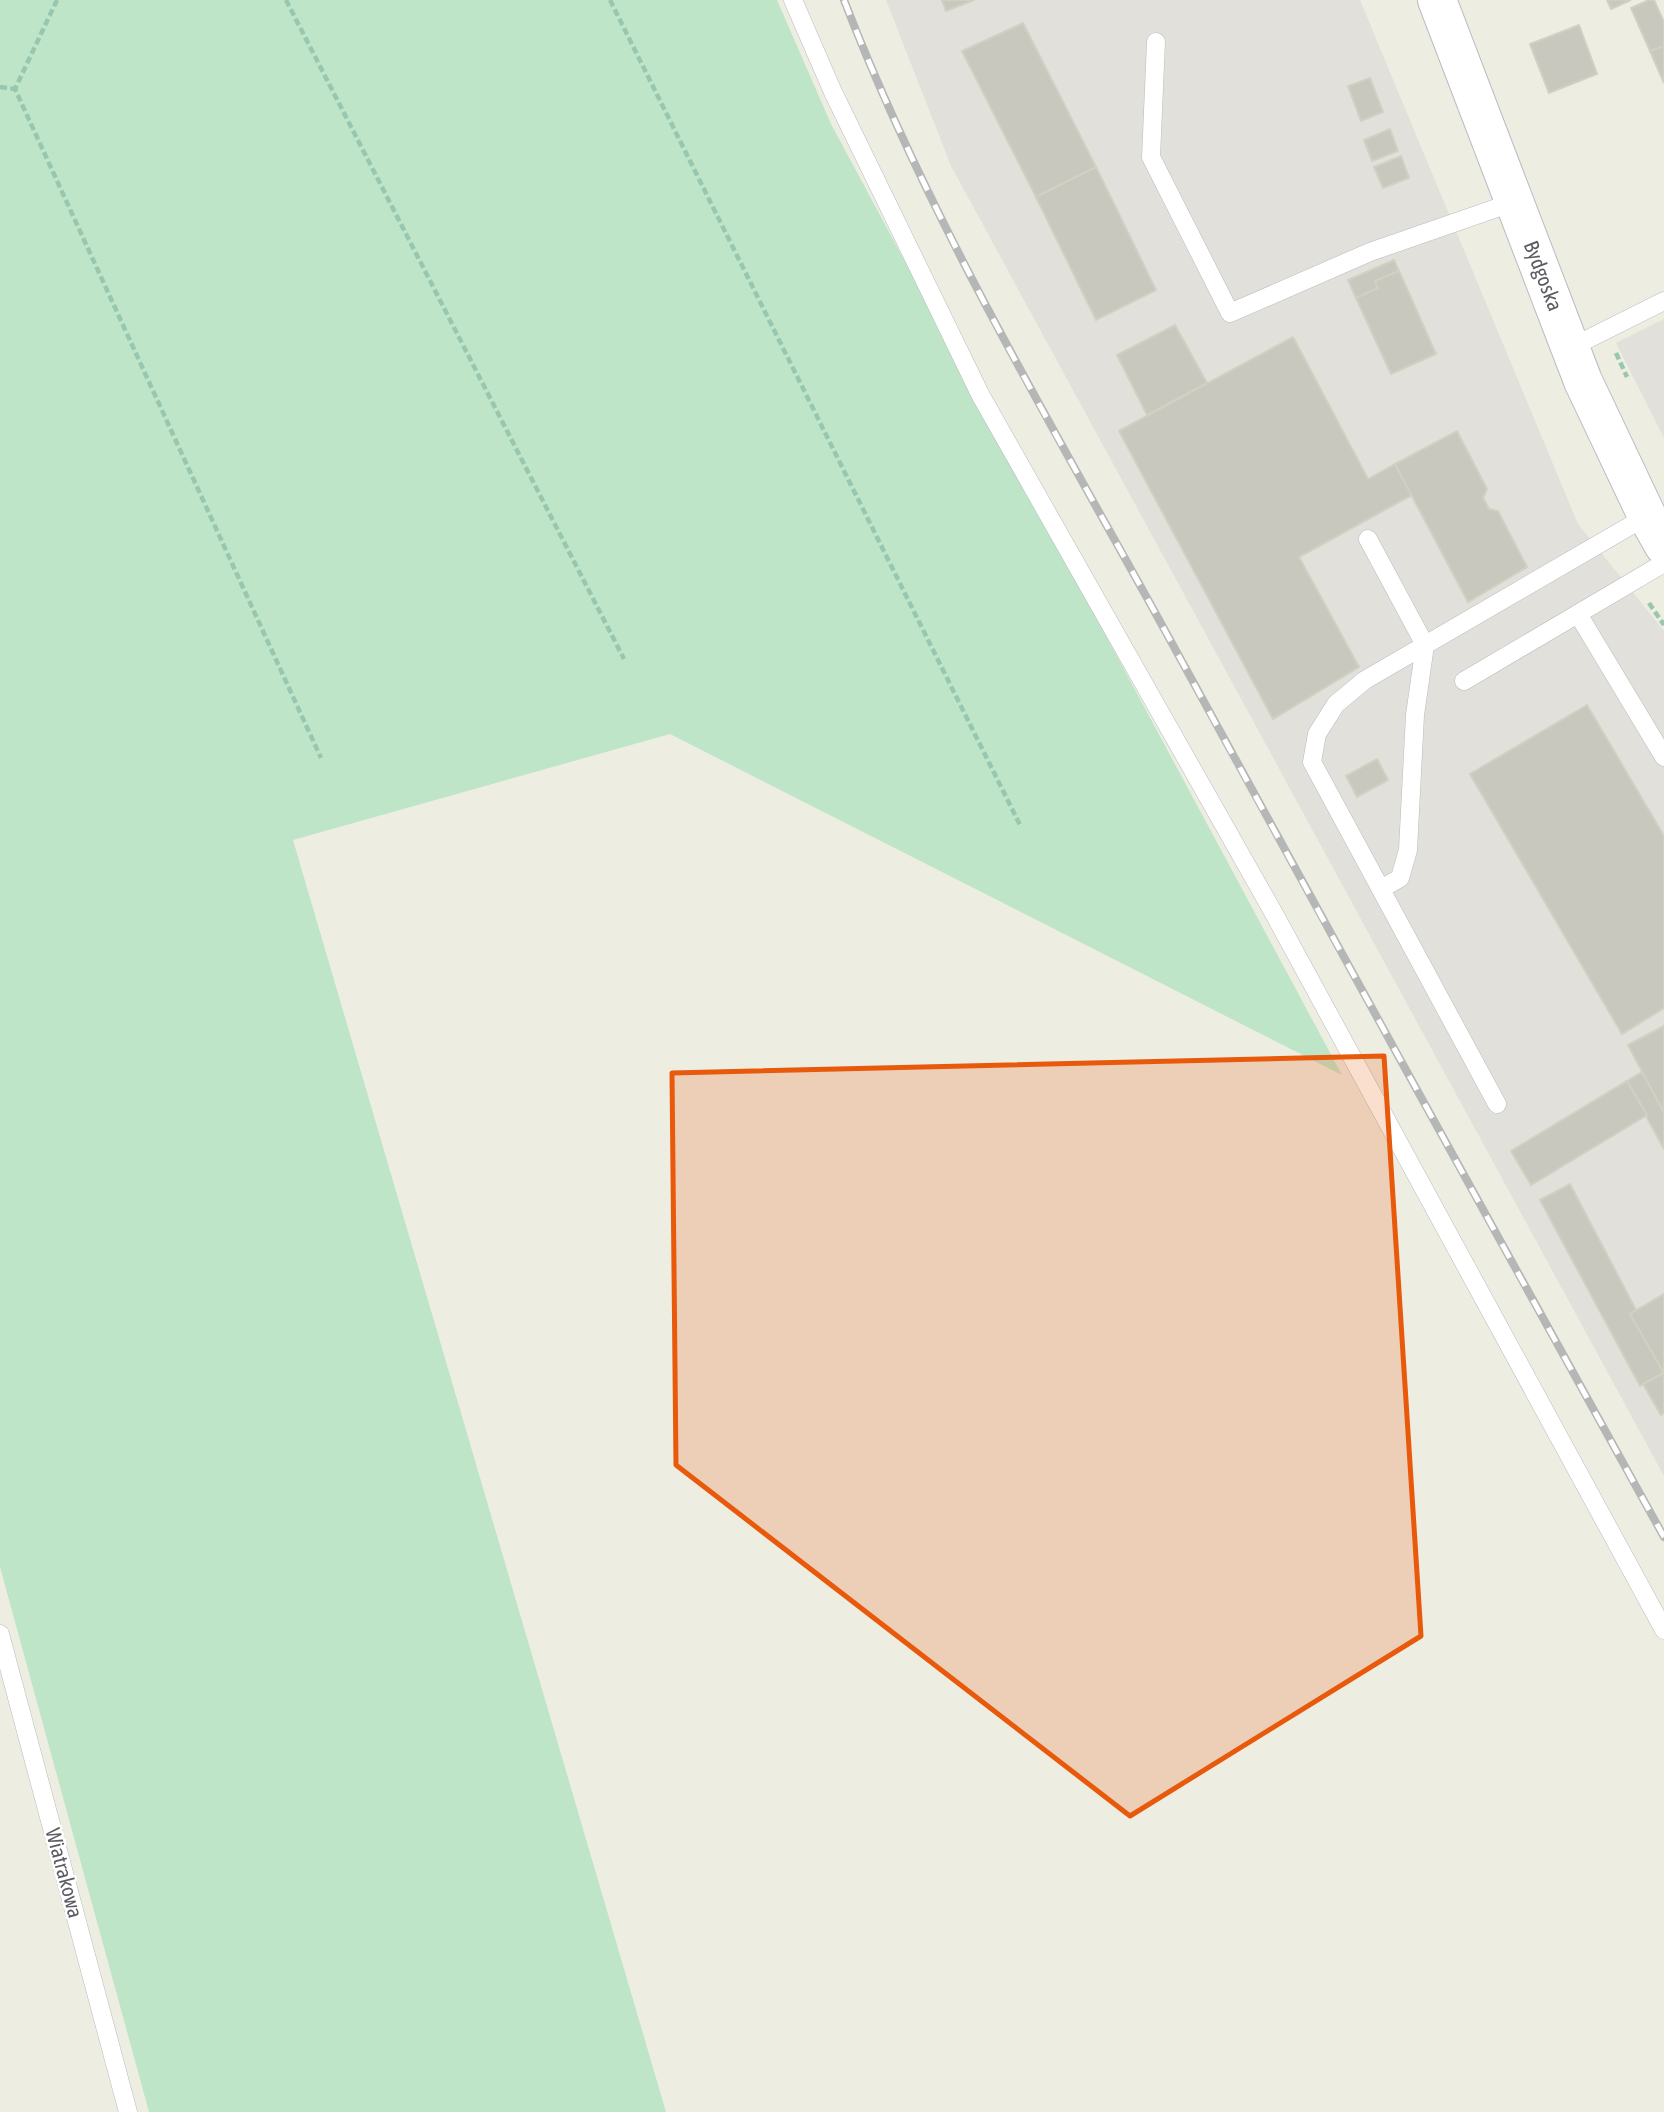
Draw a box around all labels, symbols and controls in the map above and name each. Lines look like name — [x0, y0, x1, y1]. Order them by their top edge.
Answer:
street label: Bydgoska — [1520, 237, 1568, 314]
street label: Wiatrakowa — [41, 1825, 88, 1920]

